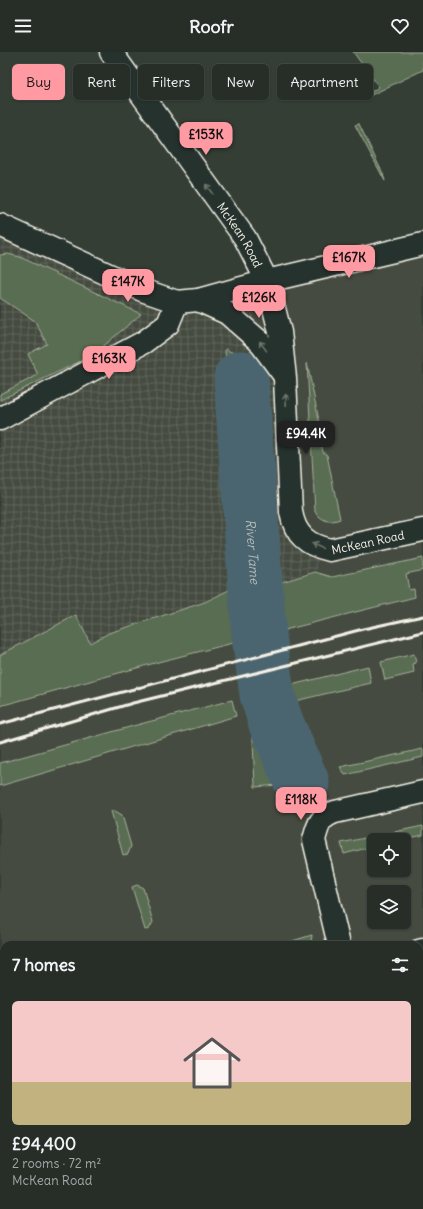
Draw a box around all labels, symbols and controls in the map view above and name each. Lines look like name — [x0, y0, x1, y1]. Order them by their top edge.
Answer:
icon: menu — [12, 15, 34, 37]
text: Roofr — [189, 15, 234, 38]
icon: heart — [389, 15, 411, 37]
chip: Buy — [12, 64, 65, 100]
chip: Rent — [73, 64, 130, 100]
chip: Filters — [138, 64, 204, 100]
chip: New — [212, 64, 269, 100]
chip: Apartment — [277, 64, 373, 100]
pin: £153K — [178, 122, 234, 156]
text: £153K — [189, 126, 223, 143]
one-way arrow — [204, 184, 213, 195]
street label: McKean Road — [214, 199, 266, 270]
pin: £167K — [321, 245, 377, 279]
text: £167K — [332, 249, 366, 266]
pin: £147K — [100, 269, 156, 303]
text: £147K — [111, 273, 145, 290]
pin: £126K — [231, 285, 287, 319]
text: £126K — [242, 289, 276, 306]
one-way arrow — [259, 341, 267, 352]
pin: £163K — [81, 346, 137, 380]
text: £163K — [92, 350, 126, 367]
one-way arrow — [283, 394, 290, 407]
pin: £94.4K — [273, 421, 339, 455]
text: £94.4K — [286, 425, 326, 442]
water label: River Tame — [242, 519, 264, 585]
street label: McKean Road — [330, 527, 406, 557]
one-way arrow — [311, 541, 323, 549]
pin: £118K — [273, 787, 329, 821]
text: £118K — [285, 791, 317, 808]
map controls — [367, 833, 411, 929]
button: locate — [367, 833, 411, 877]
button: layers — [367, 885, 411, 929]
text: 7 homes — [12, 954, 76, 976]
icon: filters — [389, 954, 411, 976]
icon: home — [176, 1027, 248, 1099]
text: £94,400 — [12, 1133, 76, 1155]
text: 2 rooms · 72 m² — [12, 1155, 101, 1172]
text: McKean Road — [12, 1172, 92, 1189]

